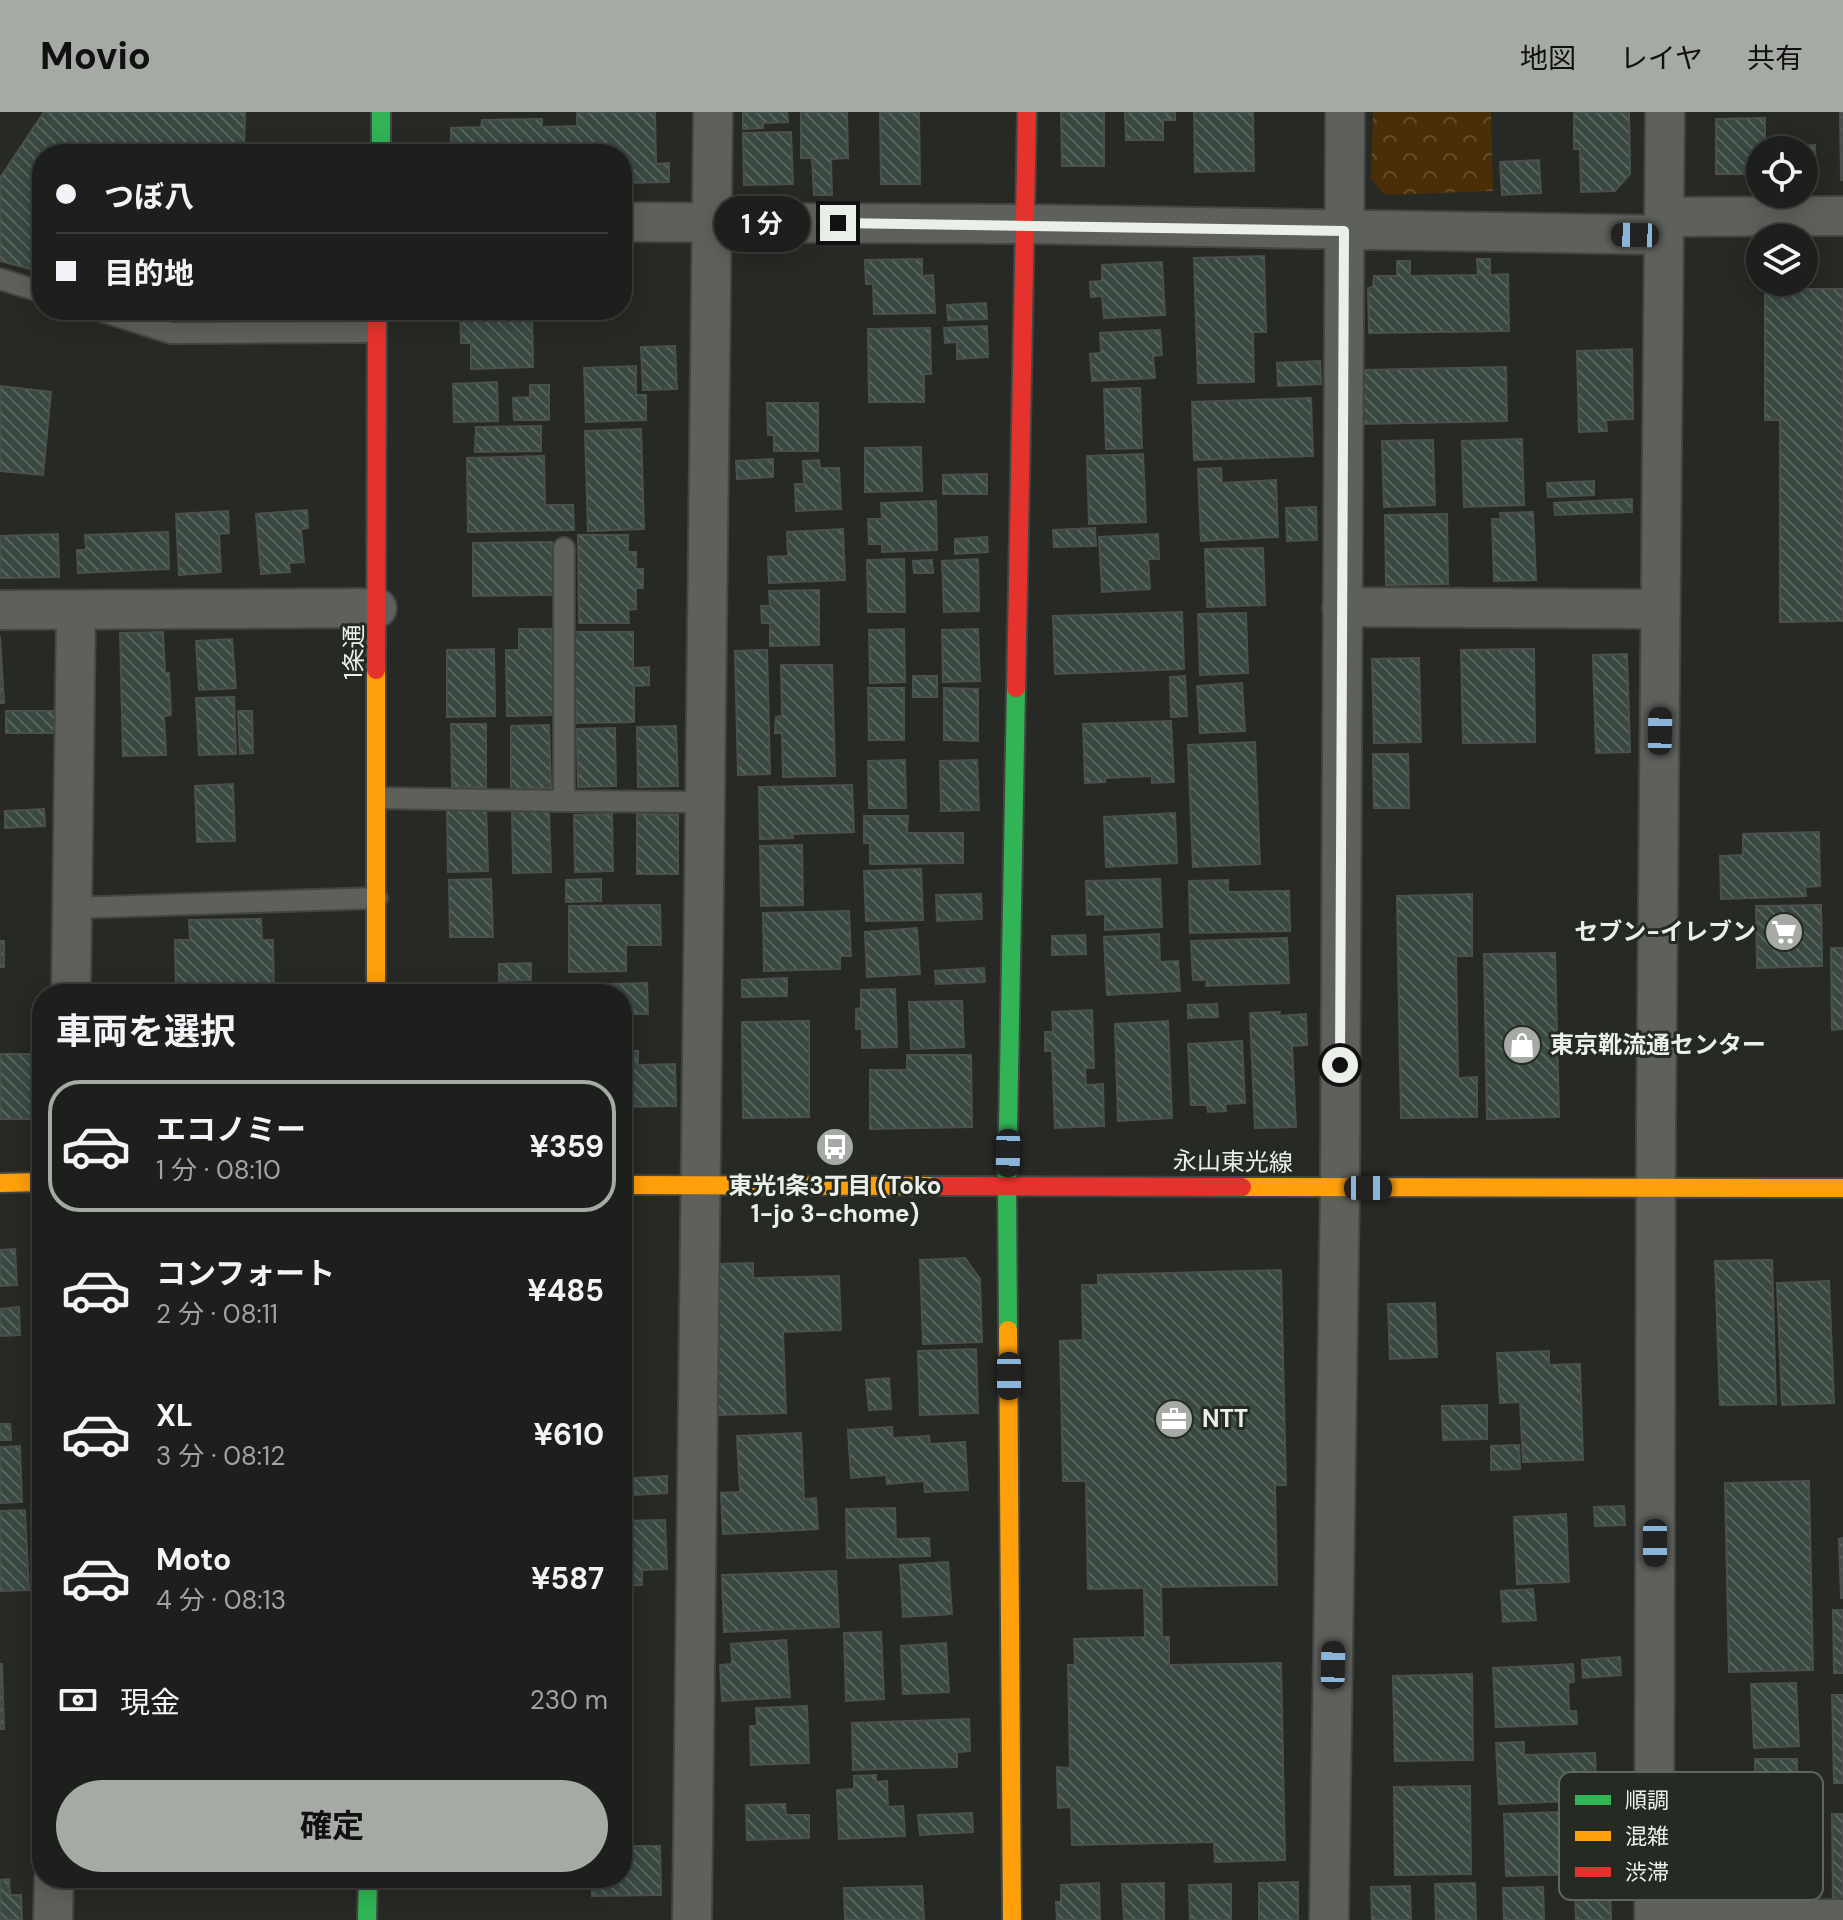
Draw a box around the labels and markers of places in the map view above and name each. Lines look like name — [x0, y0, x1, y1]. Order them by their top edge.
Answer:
supermarket icon: セブン-イレブン — [1763, 911, 1805, 953]
place label: セブン-イレブン — [1574, 916, 1756, 947]
shop icon: 東京靴流通センター — [1501, 1024, 1543, 1066]
place label: 東京靴流通センター — [1550, 1029, 1766, 1060]
bus stop icon: 東光1条3丁目 (Toko 1-jo 3-chome) — [814, 1126, 856, 1168]
place label: 東光1条3丁目 (Toko 1-jo 3-chome) — [729, 1170, 941, 1229]
office icon: NTT — [1153, 1398, 1195, 1440]
place label: NTT — [1202, 1403, 1248, 1434]

